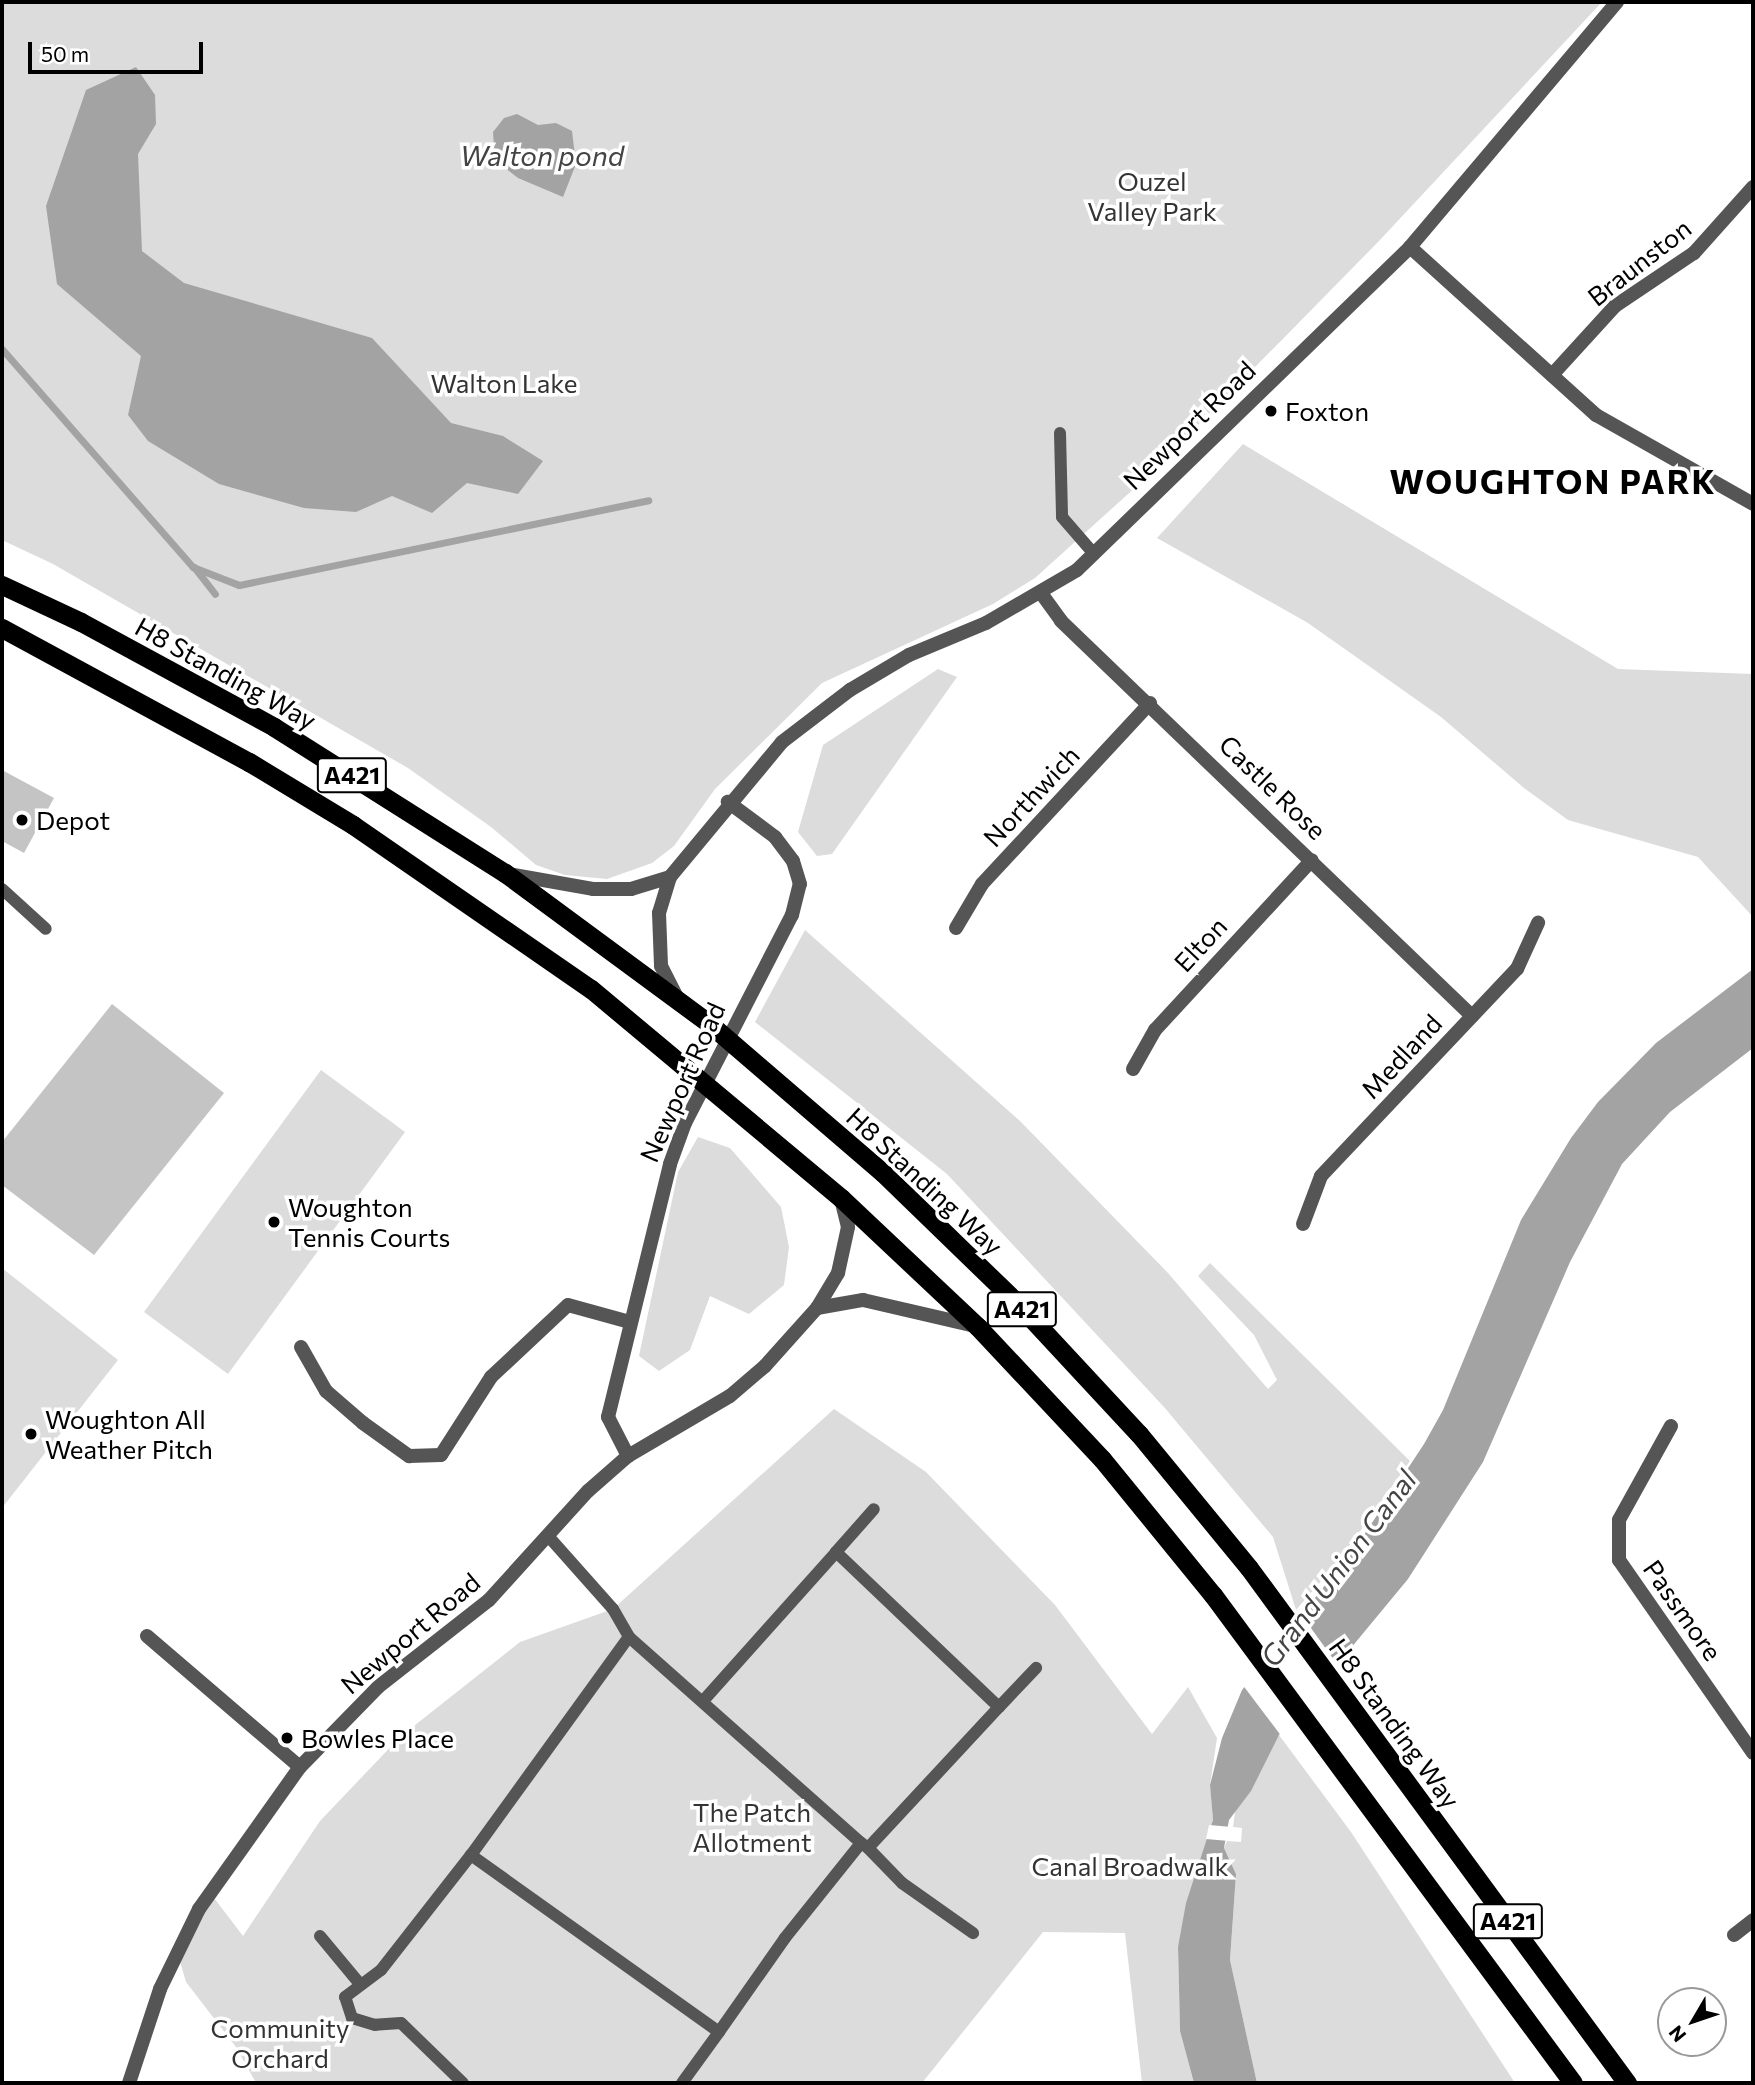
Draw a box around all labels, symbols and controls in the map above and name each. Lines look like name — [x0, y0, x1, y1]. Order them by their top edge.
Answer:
scale bar — [32, 28, 206, 72]
text: 50 m — [41, 41, 89, 66]
water label: Walton pond — [460, 138, 624, 172]
park label: Ouzel Valley Park — [1087, 165, 1217, 227]
street label: Braunston — [1581, 212, 1697, 312]
street label: Newport Road — [1116, 354, 1262, 496]
park label: Walton Lake — [431, 367, 577, 399]
place label: Foxton — [1285, 395, 1369, 427]
marker: Foxton — [1263, 403, 1279, 419]
district label: WOUGHTON PARK — [1391, 461, 1715, 501]
street label: H8 Standing Way — [130, 610, 322, 736]
street label: Castle Rose — [1213, 728, 1333, 846]
street label: Northwich — [977, 739, 1085, 853]
road number: A421 — [315, 754, 389, 796]
place label: Depot — [36, 804, 110, 836]
marker: Depot — [14, 812, 30, 828]
street label: Elton — [1167, 910, 1233, 978]
street label: Newport Road — [633, 997, 731, 1167]
street label: Medland — [1354, 1007, 1448, 1105]
street label: H8 Standing Way — [841, 1101, 1009, 1261]
place label: Woughton Tennis Courts — [288, 1191, 450, 1252]
marker: Woughton Tennis Courts — [266, 1214, 282, 1230]
road number: A421 — [985, 1288, 1059, 1330]
place label: Woughton All Weather Pitch — [45, 1403, 213, 1464]
marker: Woughton All Weather Pitch — [23, 1426, 39, 1442]
water label: Grand Union Canal — [1253, 1463, 1423, 1673]
street label: Passmore — [1637, 1554, 1729, 1666]
street label: Newport Road — [334, 1566, 486, 1700]
street label: H8 Standing Way — [1323, 1632, 1467, 1814]
place label: Bowles Place — [301, 1722, 454, 1754]
marker: Bowles Place — [279, 1730, 295, 1746]
park label: The Patch Allotment — [692, 1796, 812, 1857]
park label: Canal Broadwalk — [1031, 1850, 1229, 1882]
road number: A421 — [1471, 1900, 1545, 1942]
north arrow — [1657, 1987, 1727, 2057]
park label: Community Orchard — [211, 2012, 349, 2074]
text: N — [1663, 2021, 1690, 2047]

